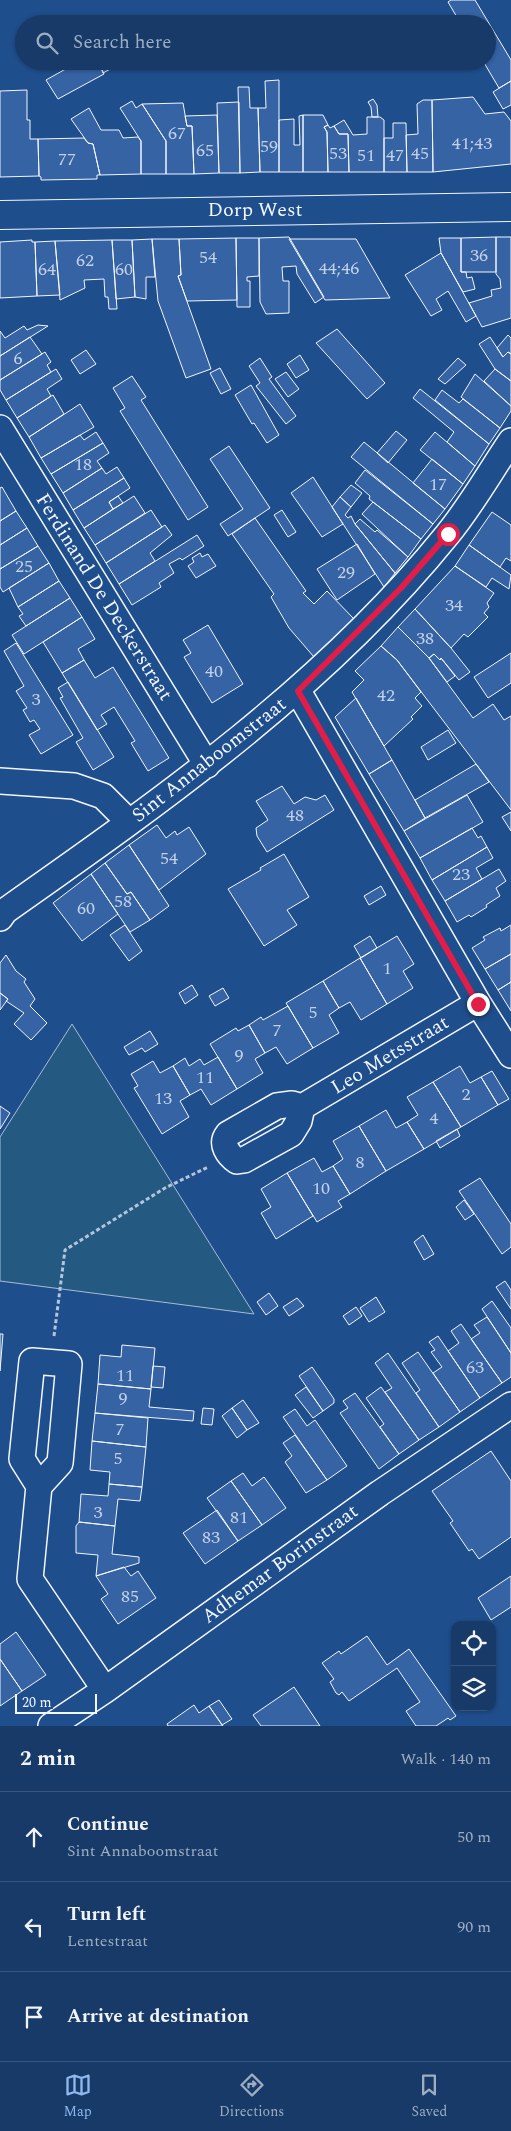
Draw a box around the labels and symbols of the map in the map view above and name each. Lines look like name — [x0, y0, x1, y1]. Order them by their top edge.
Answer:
house number: 67 — [168, 120, 186, 147]
house number: 41;43 — [452, 130, 492, 157]
house number: 59 — [260, 133, 278, 160]
house number: 65 — [196, 137, 214, 164]
house number: 53 — [329, 140, 347, 167]
house number: 45 — [411, 140, 429, 167]
house number: 51 — [357, 142, 375, 169]
house number: 47 — [386, 142, 404, 169]
house number: 77 — [58, 146, 76, 173]
street label: Dorp West — [208, 195, 303, 225]
house number: 36 — [470, 242, 488, 269]
house number: 54 — [199, 244, 217, 271]
house number: 62 — [76, 247, 94, 274]
house number: 44;46 — [319, 255, 359, 282]
house number: 64 — [38, 256, 56, 283]
house number: 60 — [115, 256, 133, 283]
house number: 6 — [14, 345, 23, 372]
house number: 18 — [74, 451, 92, 478]
house number: 17 — [429, 471, 447, 498]
street label: Ferdinand De Deckerstraat — [28, 487, 180, 707]
route start — [437, 523, 460, 546]
house number: 25 — [15, 553, 33, 580]
house number: 29 — [337, 559, 355, 586]
house number: 34 — [445, 592, 463, 619]
house number: 38 — [416, 625, 434, 652]
house number: 40 — [205, 658, 223, 685]
house number: 42 — [377, 682, 395, 709]
house number: 3 — [32, 686, 41, 713]
street label: Sint Annaboomstraat — [125, 690, 293, 830]
house number: 48 — [286, 802, 304, 829]
house number: 54 — [160, 845, 178, 872]
house number: 23 — [452, 861, 470, 888]
house number: 58 — [114, 888, 132, 915]
house number: 60 — [77, 895, 95, 922]
house number: 1 — [383, 955, 392, 982]
route end — [467, 993, 490, 1016]
house number: 5 — [309, 999, 318, 1026]
street label: Leo Metsstraat — [325, 1008, 455, 1102]
house number: 7 — [273, 1017, 282, 1044]
house number: 9 — [235, 1042, 244, 1069]
house number: 11 — [196, 1064, 214, 1091]
house number: 2 — [462, 1081, 471, 1108]
house number: 13 — [154, 1085, 172, 1112]
house number: 4 — [430, 1105, 439, 1132]
house number: 8 — [356, 1149, 365, 1176]
house number: 10 — [312, 1175, 330, 1202]
house number: 63 — [466, 1354, 484, 1381]
house number: 11 — [116, 1362, 134, 1389]
house number: 9 — [119, 1385, 128, 1412]
house number: 7 — [116, 1416, 125, 1443]
house number: 5 — [114, 1445, 123, 1472]
street label: Adhemar Borinstraat — [195, 1497, 365, 1631]
house number: 3 — [94, 1499, 103, 1526]
house number: 81 — [230, 1504, 248, 1531]
house number: 83 — [202, 1524, 220, 1551]
house number: 85 — [121, 1583, 139, 1610]
scale bar — [15, 1691, 98, 1714]

